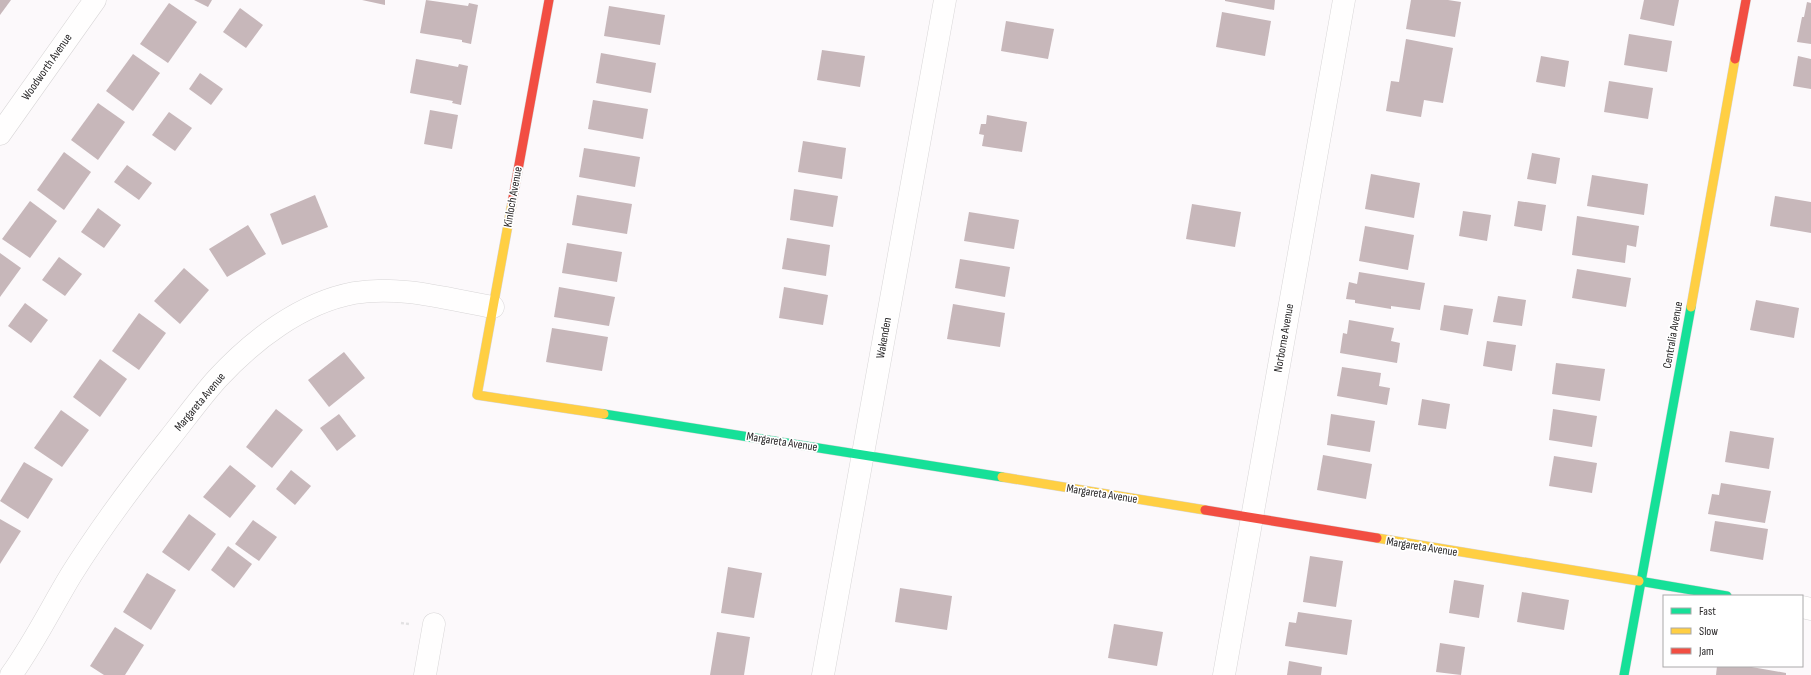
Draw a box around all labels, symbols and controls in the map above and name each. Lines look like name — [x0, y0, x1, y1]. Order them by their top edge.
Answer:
street label: Woodworth Avenue — [19, 31, 76, 103]
street label: Kinloch Avenue — [500, 165, 526, 228]
street label: Centralia Avenue — [1660, 300, 1686, 370]
street label: Norborne Avenue — [1271, 302, 1297, 373]
street label: Wakenden — [873, 316, 895, 360]
street label: Margareta Avenue — [171, 370, 229, 434]
street label: Margareta Avenue — [745, 429, 819, 455]
street label: Margareta Avenue — [1065, 481, 1139, 507]
street label: Margareta Avenue — [1385, 534, 1459, 560]
legend — [1663, 595, 1803, 667]
text: Fast — [1699, 604, 1716, 619]
text: Slow — [1699, 624, 1718, 639]
text: Jam — [1698, 644, 1714, 659]

